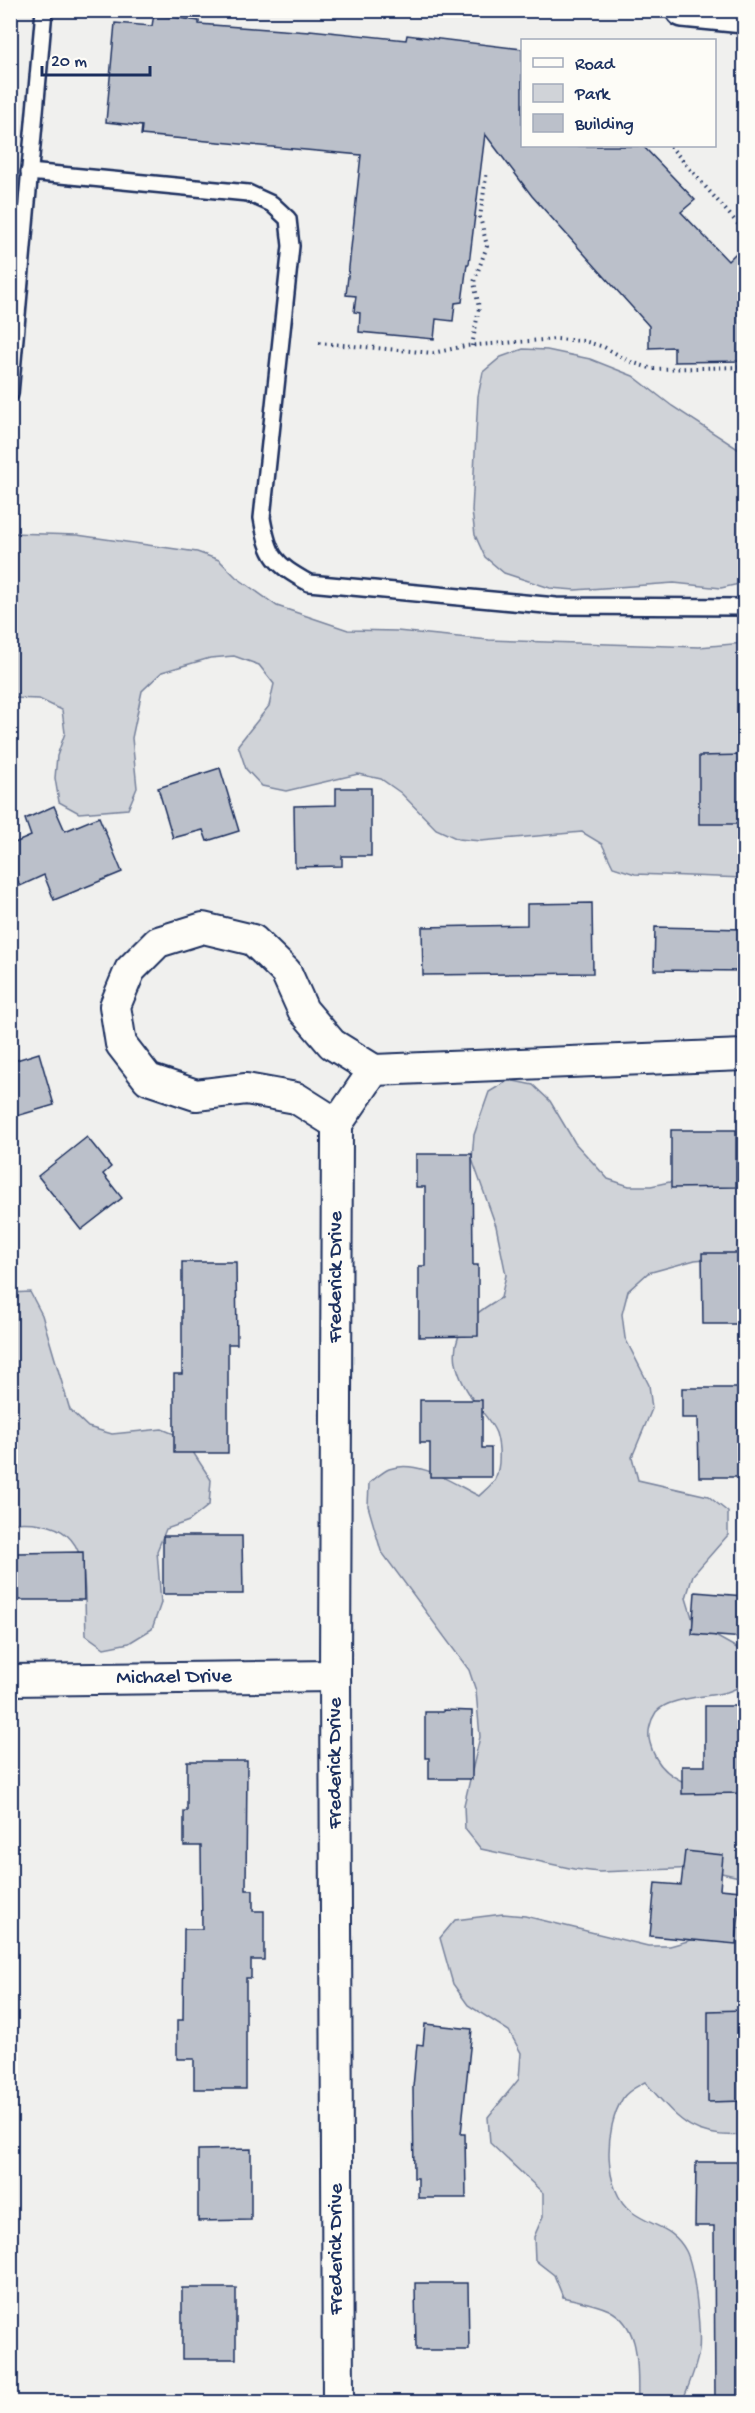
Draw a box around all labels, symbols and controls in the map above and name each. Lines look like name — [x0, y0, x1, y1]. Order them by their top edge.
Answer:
scale bar — [42, 39, 150, 77]
legend — [521, 39, 716, 147]
text: 20 m — [51, 52, 87, 73]
text: Road — [575, 55, 616, 76]
text: Park — [574, 85, 611, 106]
text: Building — [574, 115, 634, 136]
street label: Frederick Drive — [324, 1210, 349, 1344]
street label: Michael Drive — [116, 1665, 233, 1691]
street label: Frederick Drive — [324, 1696, 349, 1830]
street label: Frederick Drive — [325, 2182, 350, 2316]

